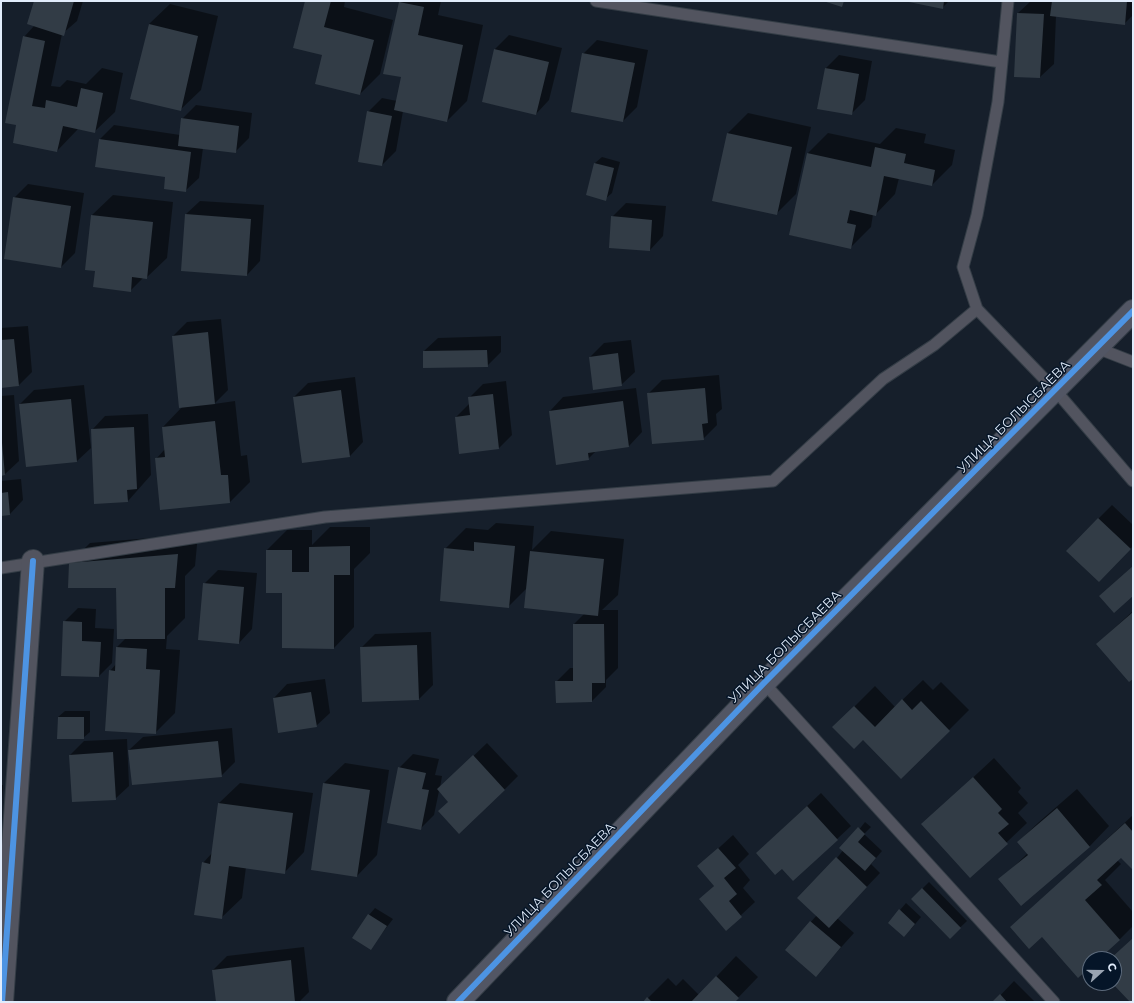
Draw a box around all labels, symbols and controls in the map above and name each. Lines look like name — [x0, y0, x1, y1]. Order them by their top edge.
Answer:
street label: УЛИЦА БОЛЫСБАЕВА — [954, 357, 1074, 477]
street label: УЛИЦА БОЛЫСБАЕВА — [725, 587, 845, 707]
street label: УЛИЦА БОЛЫСБАЕВА — [501, 820, 619, 940]
north arrow — [1082, 951, 1122, 991]
text: С — [1104, 961, 1120, 973]

